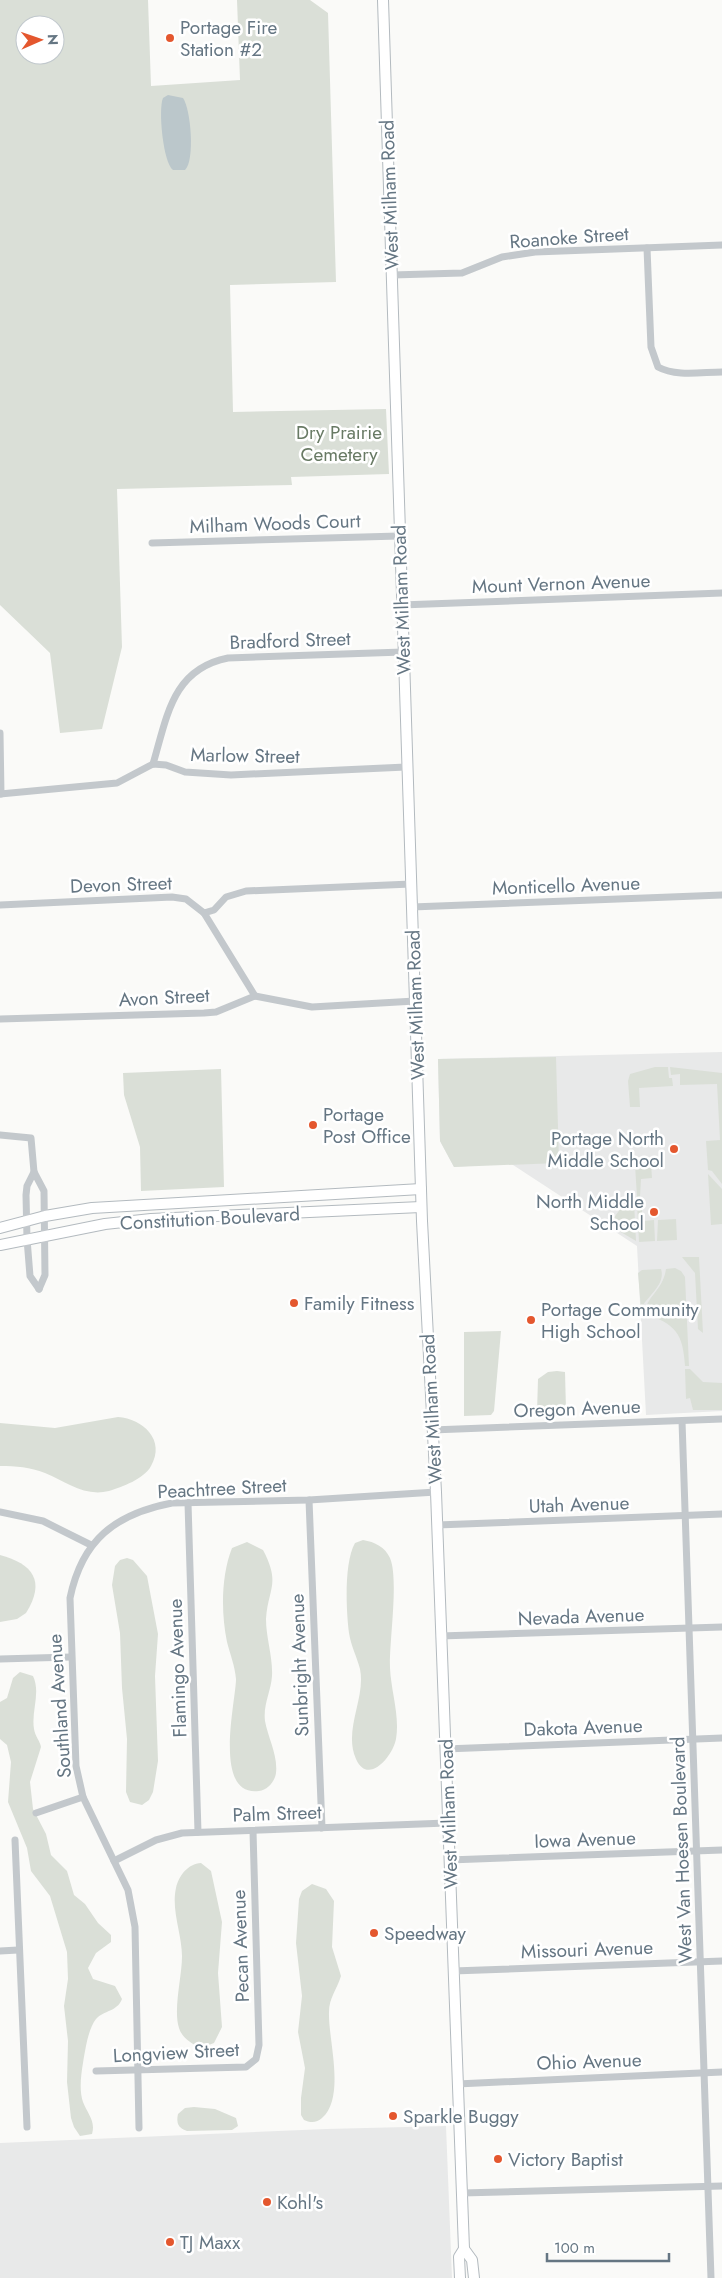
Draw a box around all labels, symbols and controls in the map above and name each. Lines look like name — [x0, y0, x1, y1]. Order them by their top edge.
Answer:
place label: Portage Fire Station #2 — [180, 14, 277, 63]
north arrow — [15, 15, 65, 65]
marker: Portage Fire Station #2 — [164, 32, 176, 44]
text: N — [43, 34, 63, 45]
street label: West Milham Road — [373, 119, 406, 271]
street label: Roanoke Street — [509, 220, 630, 255]
park label: Dry Prairie Cemetery — [296, 419, 382, 468]
street label: Milham Woods Court — [189, 507, 361, 540]
street label: West Milham Road — [385, 524, 418, 676]
street label: Mount Vernon Avenue — [471, 567, 651, 600]
street label: Bradford Street — [229, 625, 352, 656]
street label: Marlow Street — [190, 741, 300, 770]
street label: Devon Street — [70, 869, 173, 900]
street label: Monticello Avenue — [492, 869, 641, 902]
street label: West Milham Road — [399, 929, 432, 1081]
street label: Avon Street — [118, 982, 211, 1013]
place label: Portage Post Office — [323, 1101, 411, 1150]
marker: Portage Post Office — [307, 1119, 319, 1131]
place label: Portage North Middle School — [548, 1125, 664, 1174]
marker: Portage North Middle School — [668, 1143, 680, 1155]
place label: North Middle School — [536, 1188, 644, 1237]
street label: Constitution Boulevard — [119, 1200, 301, 1237]
marker: North Middle School — [648, 1206, 660, 1218]
place label: Family Fitness — [304, 1290, 415, 1317]
place label: Portage Community High School — [541, 1296, 699, 1345]
marker: Family Fitness — [288, 1297, 300, 1309]
marker: Portage Community High School — [525, 1314, 537, 1326]
street label: West Milham Road — [414, 1333, 449, 1485]
street label: Oregon Avenue — [513, 1393, 641, 1424]
street label: Peachtree Street — [157, 1472, 288, 1505]
street label: Utah Avenue — [528, 1489, 630, 1520]
street label: Sunbright Avenue — [284, 1593, 315, 1737]
street label: Flamingo Avenue — [162, 1598, 193, 1738]
street label: Nevada Avenue — [517, 1601, 645, 1632]
street label: Southland Avenue — [41, 1633, 78, 1779]
street label: Dakota Avenue — [523, 1712, 643, 1743]
street label: West Van Hoesen Boulevard — [664, 1736, 699, 1964]
street label: West Milham Road — [432, 1738, 465, 1890]
street label: Palm Street — [232, 1798, 322, 1829]
street label: Iowa Avenue — [534, 1824, 637, 1855]
street label: Pecan Avenue — [225, 1889, 256, 2003]
place label: Speedway — [384, 1920, 467, 1947]
marker: Speedway — [368, 1927, 380, 1939]
street label: Missouri Avenue — [520, 1934, 654, 1965]
street label: Longview Street — [112, 2036, 240, 2069]
street label: Ohio Avenue — [536, 2046, 642, 2077]
place label: Sparkle Buggy — [403, 2103, 519, 2130]
marker: Sparkle Buggy — [387, 2110, 399, 2122]
place label: Victory Baptist — [508, 2146, 623, 2173]
marker: Victory Baptist — [492, 2153, 504, 2165]
place label: Kohl's — [277, 2189, 323, 2216]
marker: Kohl's — [261, 2196, 273, 2208]
place label: TJ Maxx — [180, 2229, 240, 2256]
scale bar — [547, 2230, 670, 2262]
marker: TJ Maxx — [164, 2236, 176, 2248]
text: 100 m — [554, 2237, 595, 2259]

